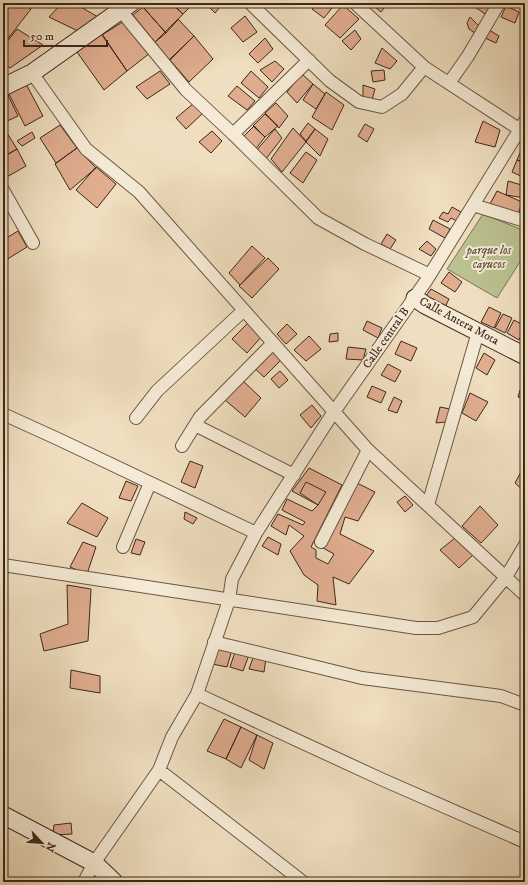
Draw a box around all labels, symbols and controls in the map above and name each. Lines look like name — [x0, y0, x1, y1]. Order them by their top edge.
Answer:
scale bar — [24, 22, 107, 48]
text: 50 m — [30, 29, 54, 44]
park label: parque los cayucos — [465, 243, 512, 272]
street label: Calle Antera Mota — [417, 294, 502, 349]
street label: Calle central B — [359, 304, 413, 372]
north arrow — [22, 823, 62, 863]
text: N — [42, 840, 58, 854]

